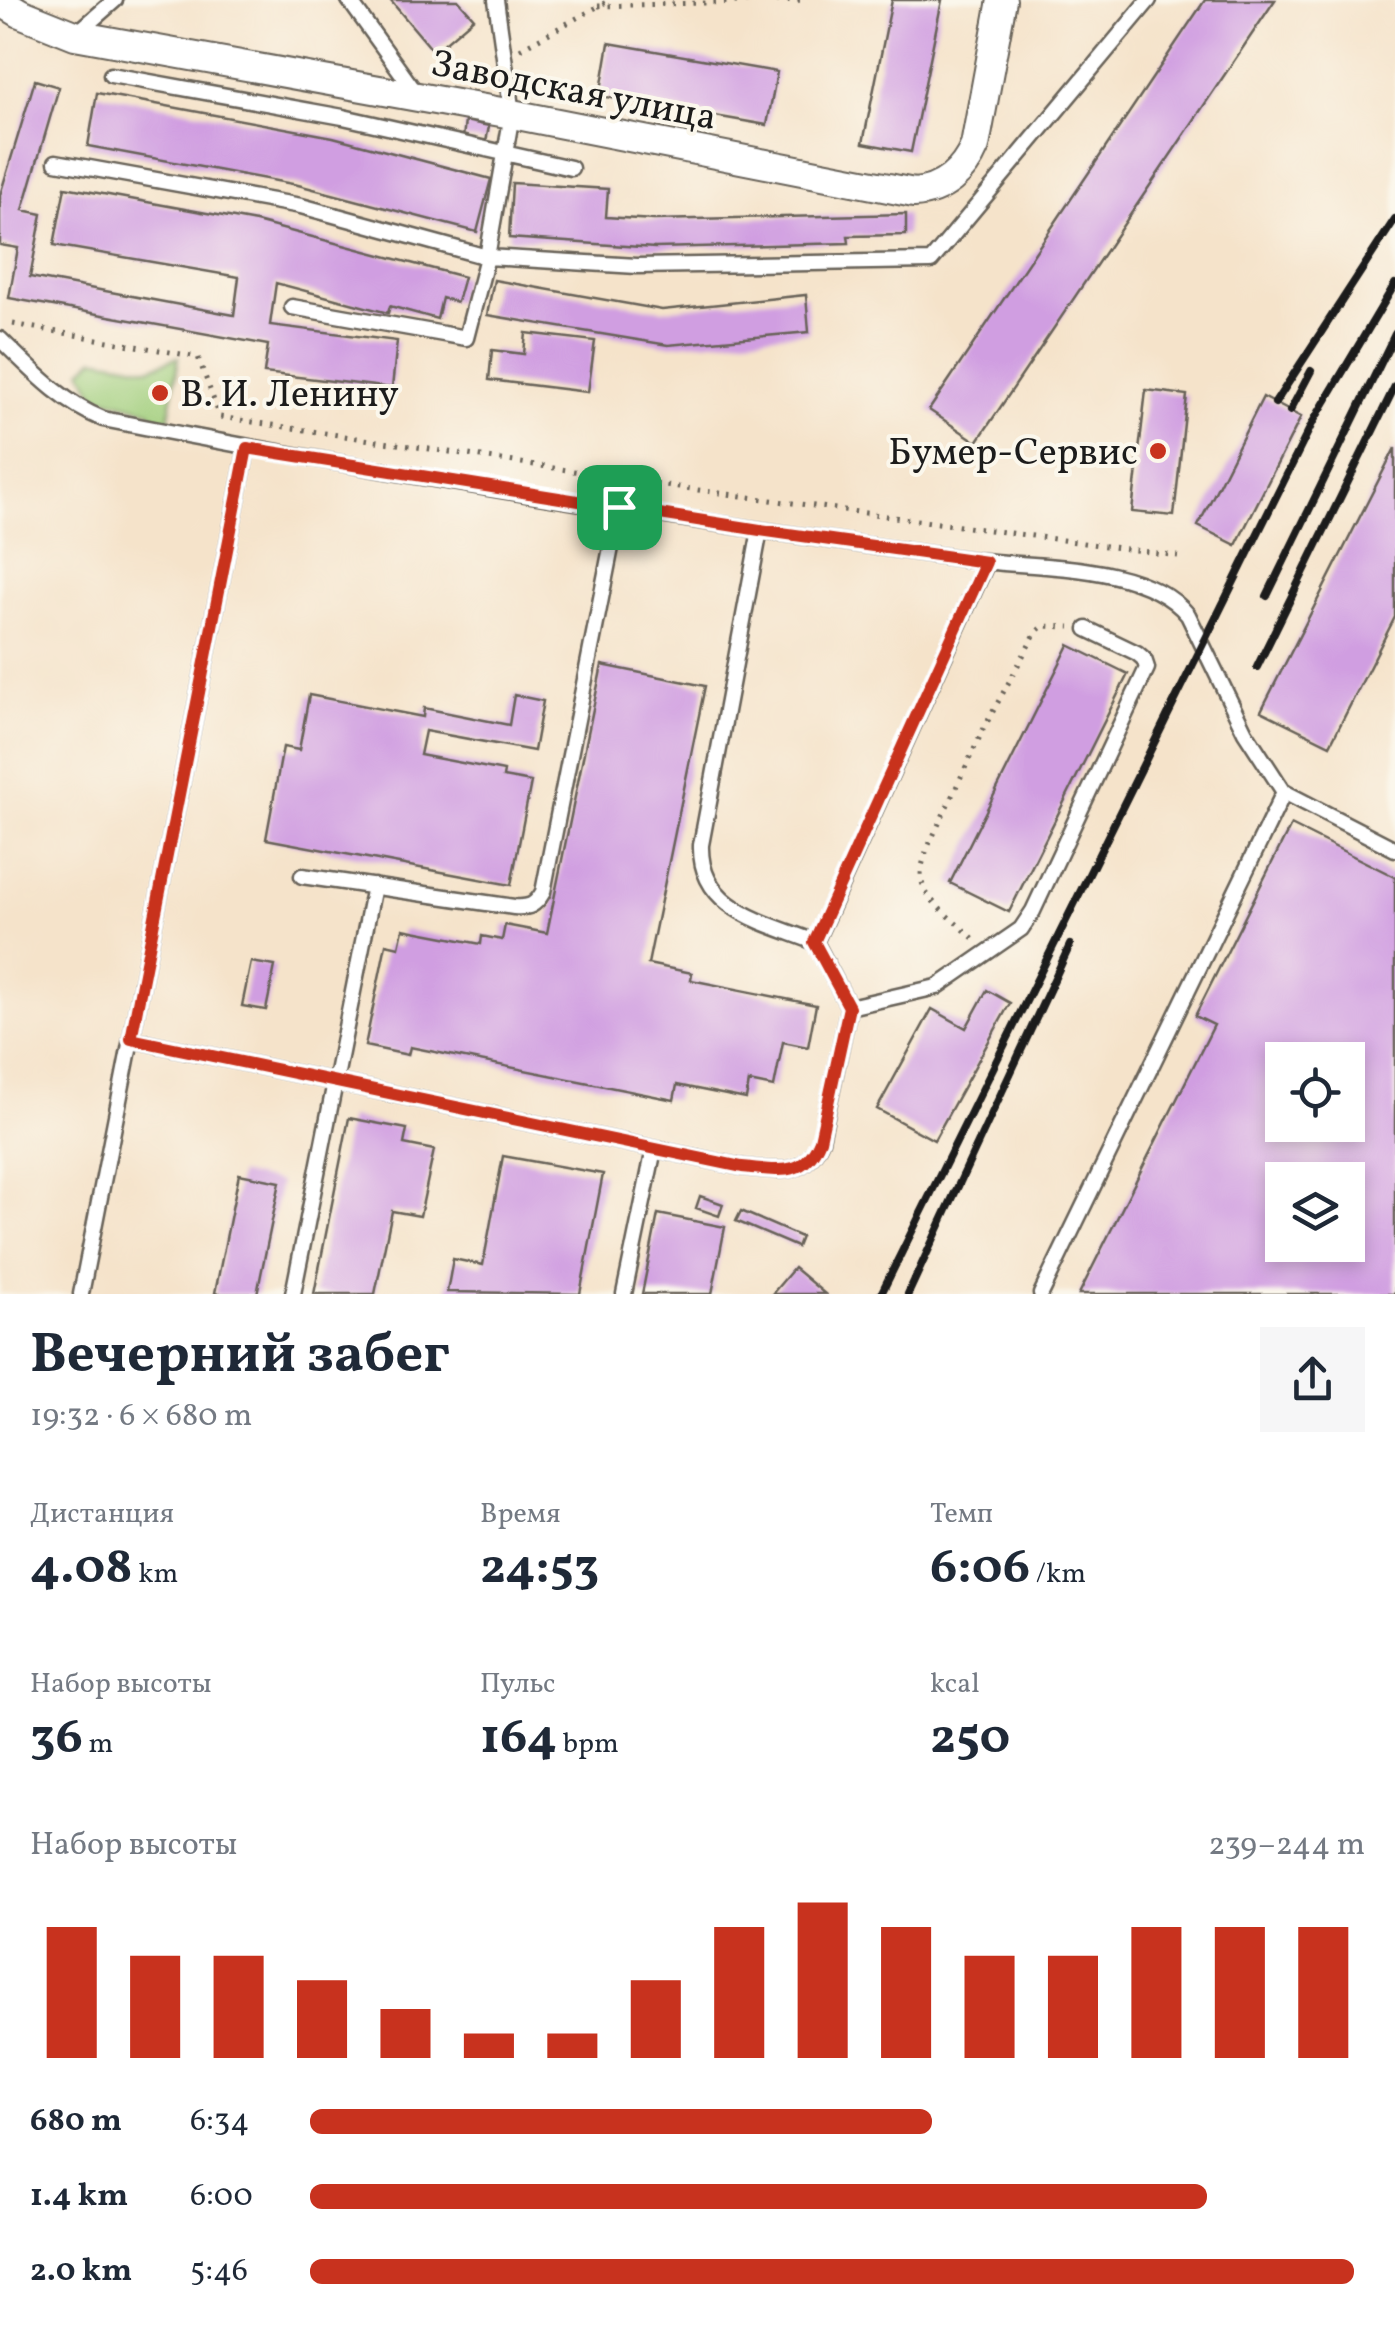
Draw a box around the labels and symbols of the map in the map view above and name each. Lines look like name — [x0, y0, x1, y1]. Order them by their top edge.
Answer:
street label: Заводская улица — [426, 39, 721, 146]
place label: В. И. Ленину — [180, 370, 399, 423]
marker: В. И. Ленину — [149, 382, 171, 404]
place label: Бумер-Сервис — [888, 428, 1138, 481]
marker: Бумер-Сервис — [1147, 440, 1169, 462]
pin — [577, 465, 662, 550]

